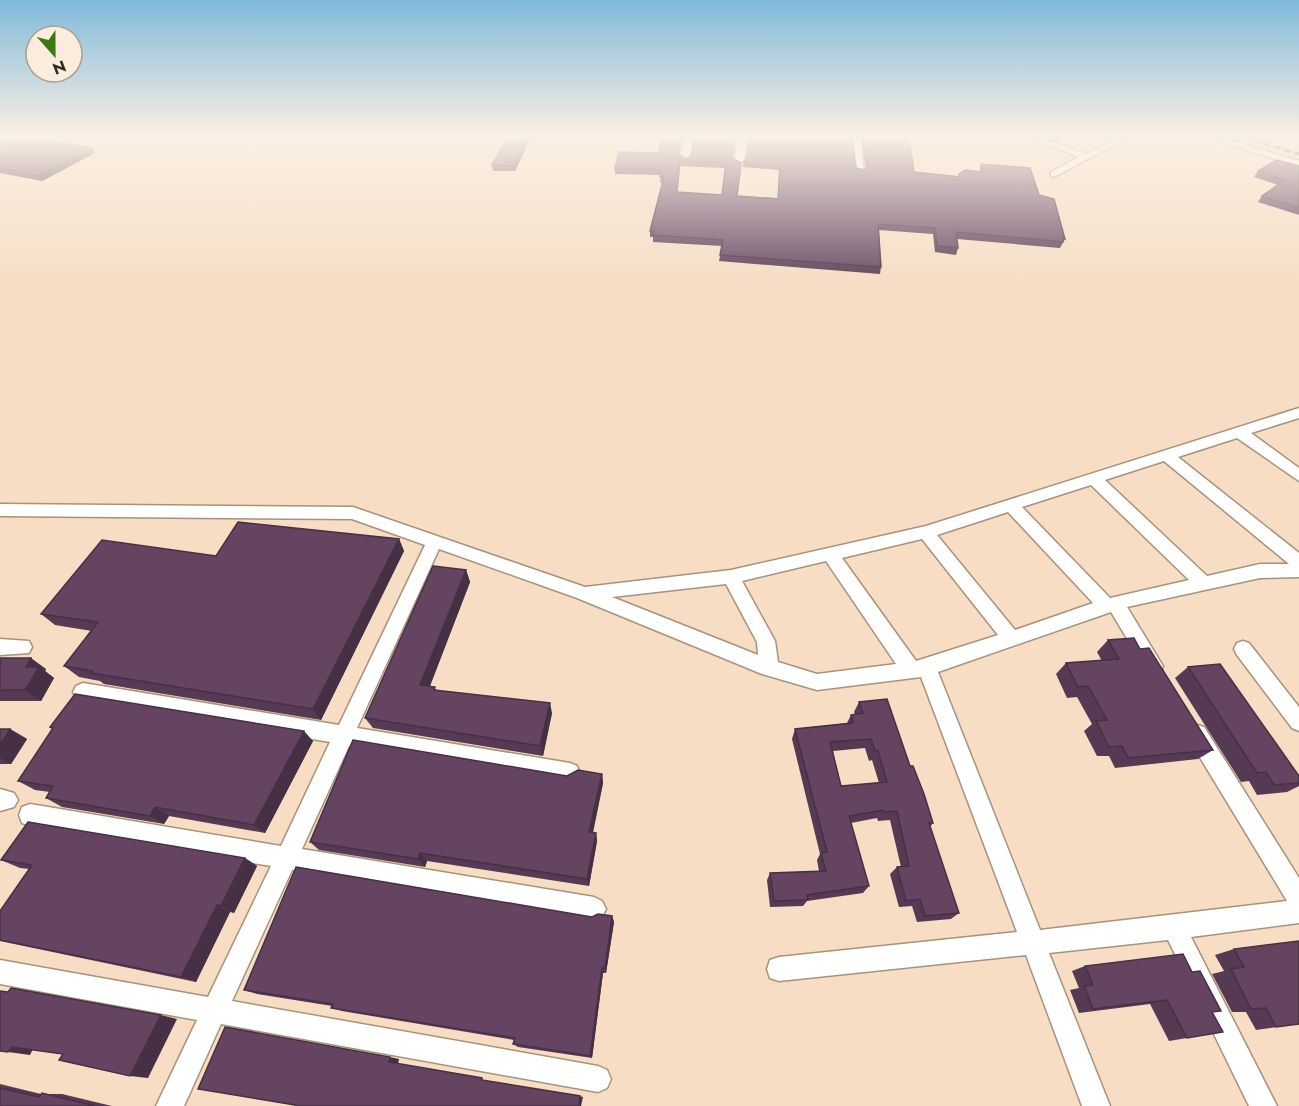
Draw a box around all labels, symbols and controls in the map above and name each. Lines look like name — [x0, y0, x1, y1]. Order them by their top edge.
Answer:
north arrow — [24, 24, 84, 84]
text: N — [49, 55, 69, 81]

